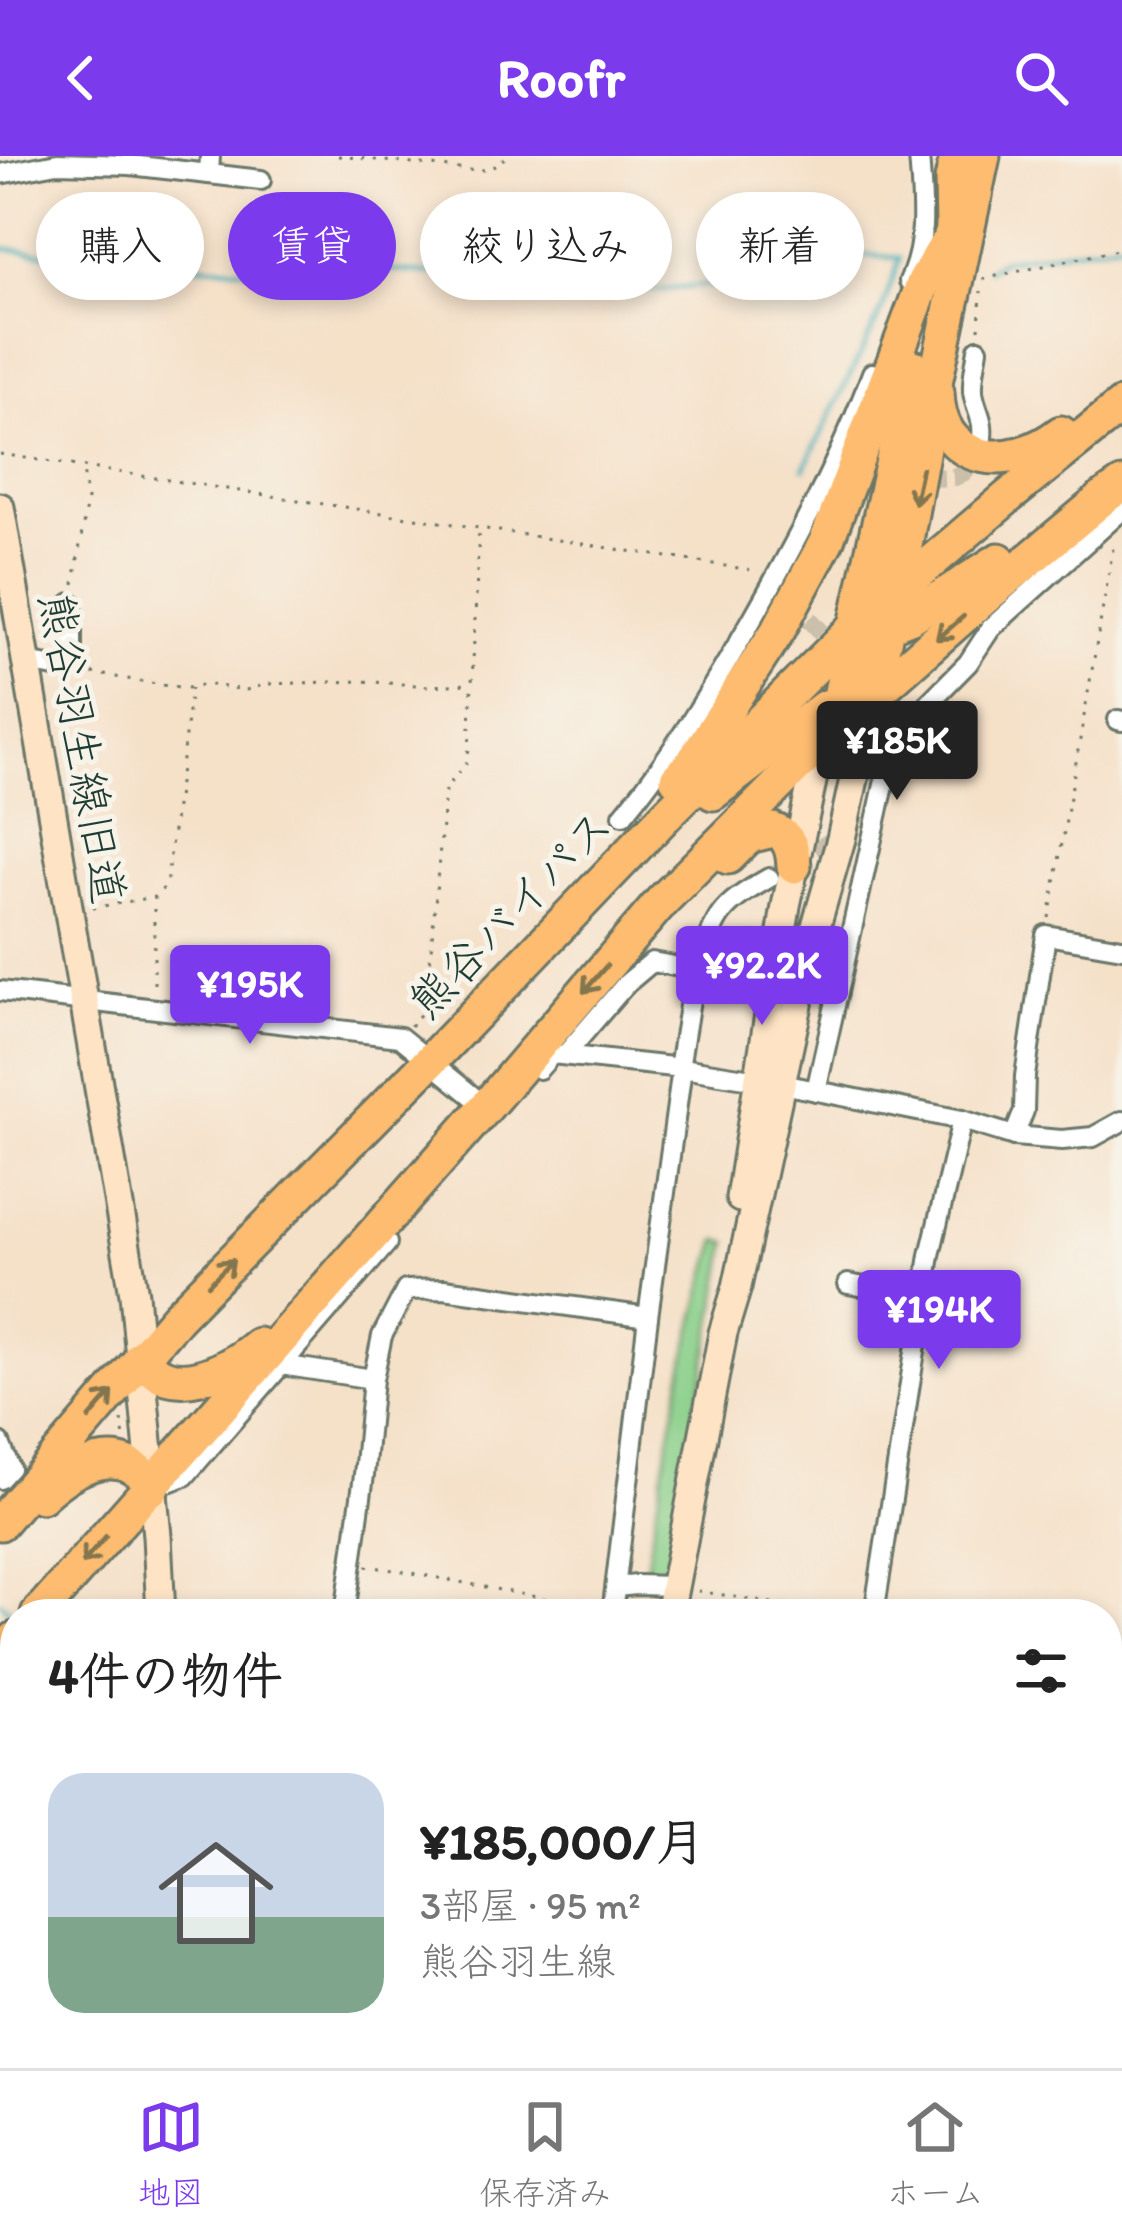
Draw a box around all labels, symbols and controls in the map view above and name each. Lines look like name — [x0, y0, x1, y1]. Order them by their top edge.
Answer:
icon: back — [48, 45, 114, 111]
icon: search — [1008, 45, 1074, 111]
text: Roofr — [497, 46, 625, 111]
chip: 購入 — [36, 192, 204, 300]
chip: 賃貸 — [228, 192, 396, 300]
chip: 絞り込み — [420, 192, 672, 300]
chip: 新着 — [696, 192, 864, 300]
one-way arrow — [905, 466, 928, 505]
street label: 熊谷羽生線旧道 — [29, 588, 137, 908]
one-way arrow — [935, 614, 965, 641]
pin: ¥185K — [813, 701, 981, 803]
text: ¥185K — [844, 716, 950, 763]
street label: 熊谷バイパス — [397, 797, 623, 1029]
pin: ¥92.2K — [664, 926, 860, 1028]
text: ¥92.2K — [703, 941, 821, 988]
pin: ¥195K — [166, 945, 334, 1047]
text: ¥195K — [197, 960, 303, 1007]
one-way arrow — [582, 964, 609, 994]
one-way arrow — [206, 1258, 235, 1287]
pin: ¥194K — [855, 1270, 1023, 1372]
text: ¥194K — [885, 1285, 993, 1332]
one-way arrow — [87, 1390, 114, 1421]
one-way arrow — [81, 1534, 109, 1565]
icon: filters — [1008, 1638, 1074, 1704]
text: 4件の物件 — [48, 1645, 283, 1706]
text: ¥185,000/月 — [420, 1811, 706, 1872]
icon: home — [144, 1821, 288, 1965]
text: 3部屋 · 95 m² — [420, 1882, 641, 1929]
text: 熊谷羽生線 — [420, 1938, 615, 1985]
tab: 地図 — [138, 2094, 204, 2214]
tab: 保存済み — [479, 2094, 611, 2214]
tab: ホーム — [887, 2094, 984, 2214]

